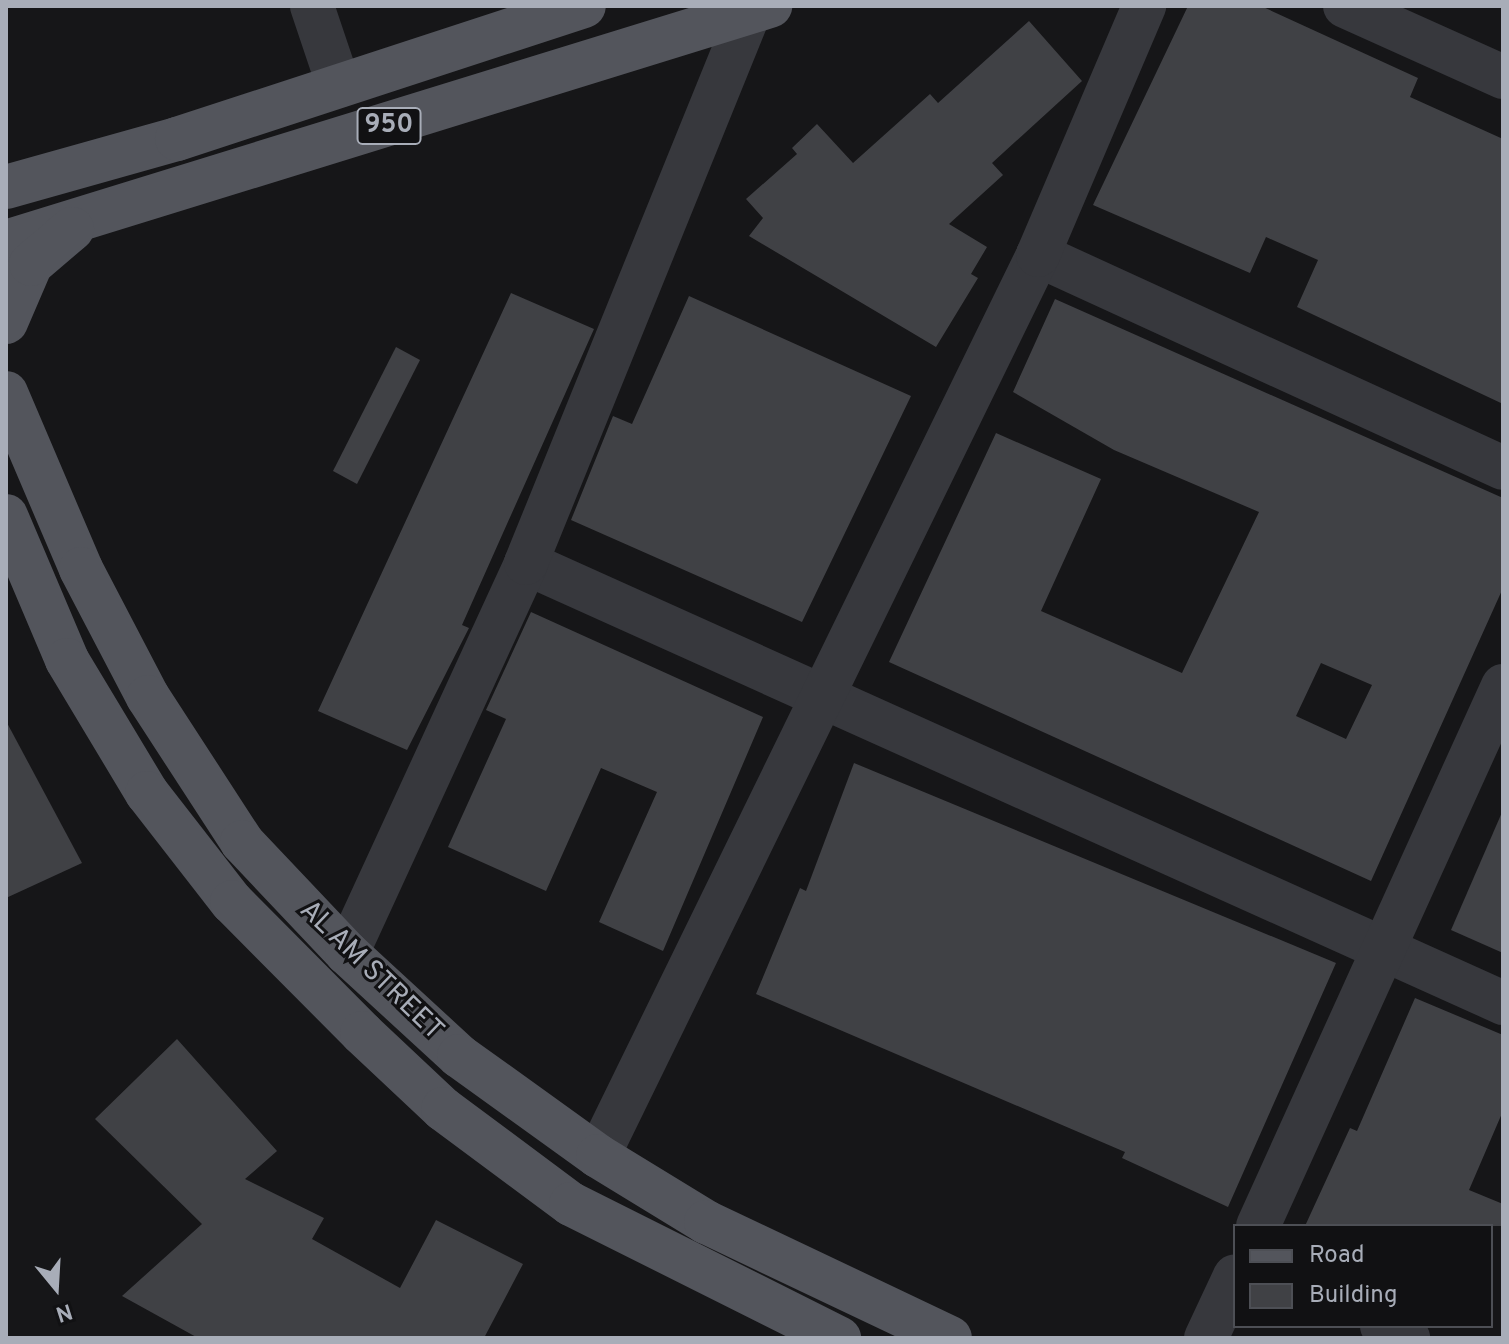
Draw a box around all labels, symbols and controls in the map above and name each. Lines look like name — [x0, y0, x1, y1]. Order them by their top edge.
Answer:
road number: 950 — [355, 104, 423, 148]
street label: AL AM STREET — [291, 893, 451, 1049]
legend — [1233, 1224, 1493, 1328]
text: Road — [1309, 1241, 1365, 1271]
north arrow — [16, 1248, 96, 1328]
text: Building — [1309, 1281, 1398, 1311]
text: N — [52, 1296, 75, 1327]

